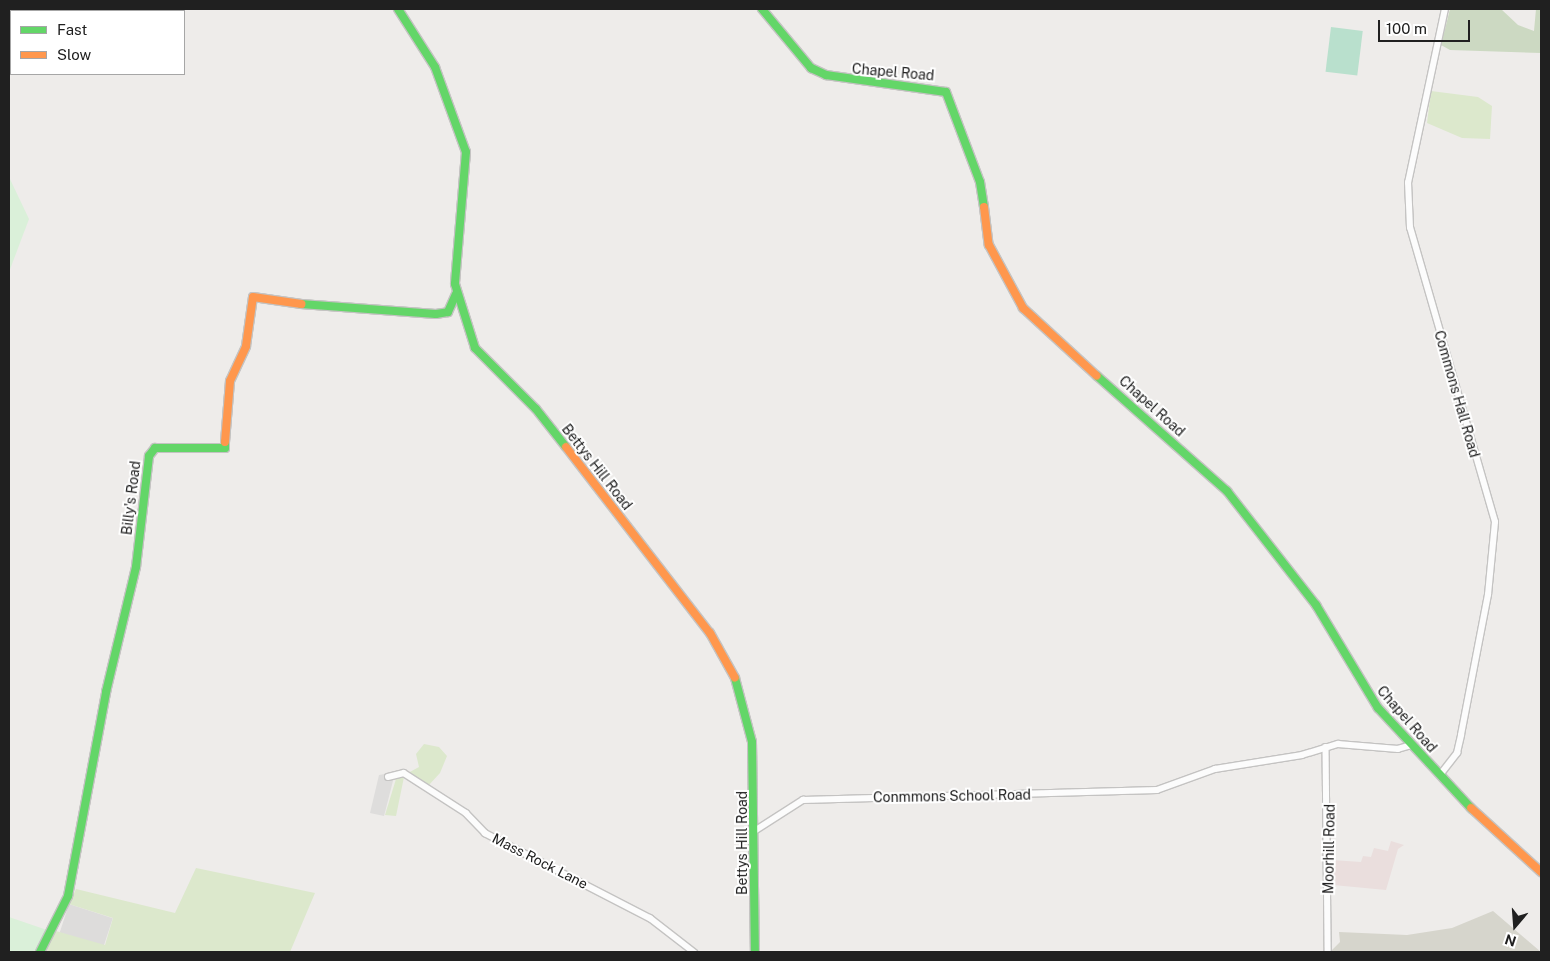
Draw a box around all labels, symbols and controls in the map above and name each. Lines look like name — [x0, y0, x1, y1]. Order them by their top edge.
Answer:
legend — [10, 10, 185, 75]
scale bar — [1380, 10, 1472, 42]
text: 100 m — [1386, 20, 1427, 37]
text: Fast — [57, 21, 87, 38]
text: Slow — [57, 46, 91, 63]
street label: Chapel Road — [851, 60, 935, 84]
street label: Commons Hall Road — [1431, 329, 1483, 459]
street label: Chapel Road — [1116, 372, 1188, 440]
street label: Bettys Hill Road — [558, 421, 636, 513]
street label: Billy's Road — [118, 460, 144, 536]
street label: Chapel Road — [1374, 682, 1440, 756]
street label: Conmmons School Road — [873, 786, 1031, 806]
street label: Bettys Hill Road — [734, 791, 750, 895]
street label: Moorhill Road — [1320, 804, 1338, 894]
street label: Mass Rock Lane — [489, 830, 591, 892]
north arrow — [1490, 901, 1540, 951]
text: N — [1503, 931, 1518, 950]

